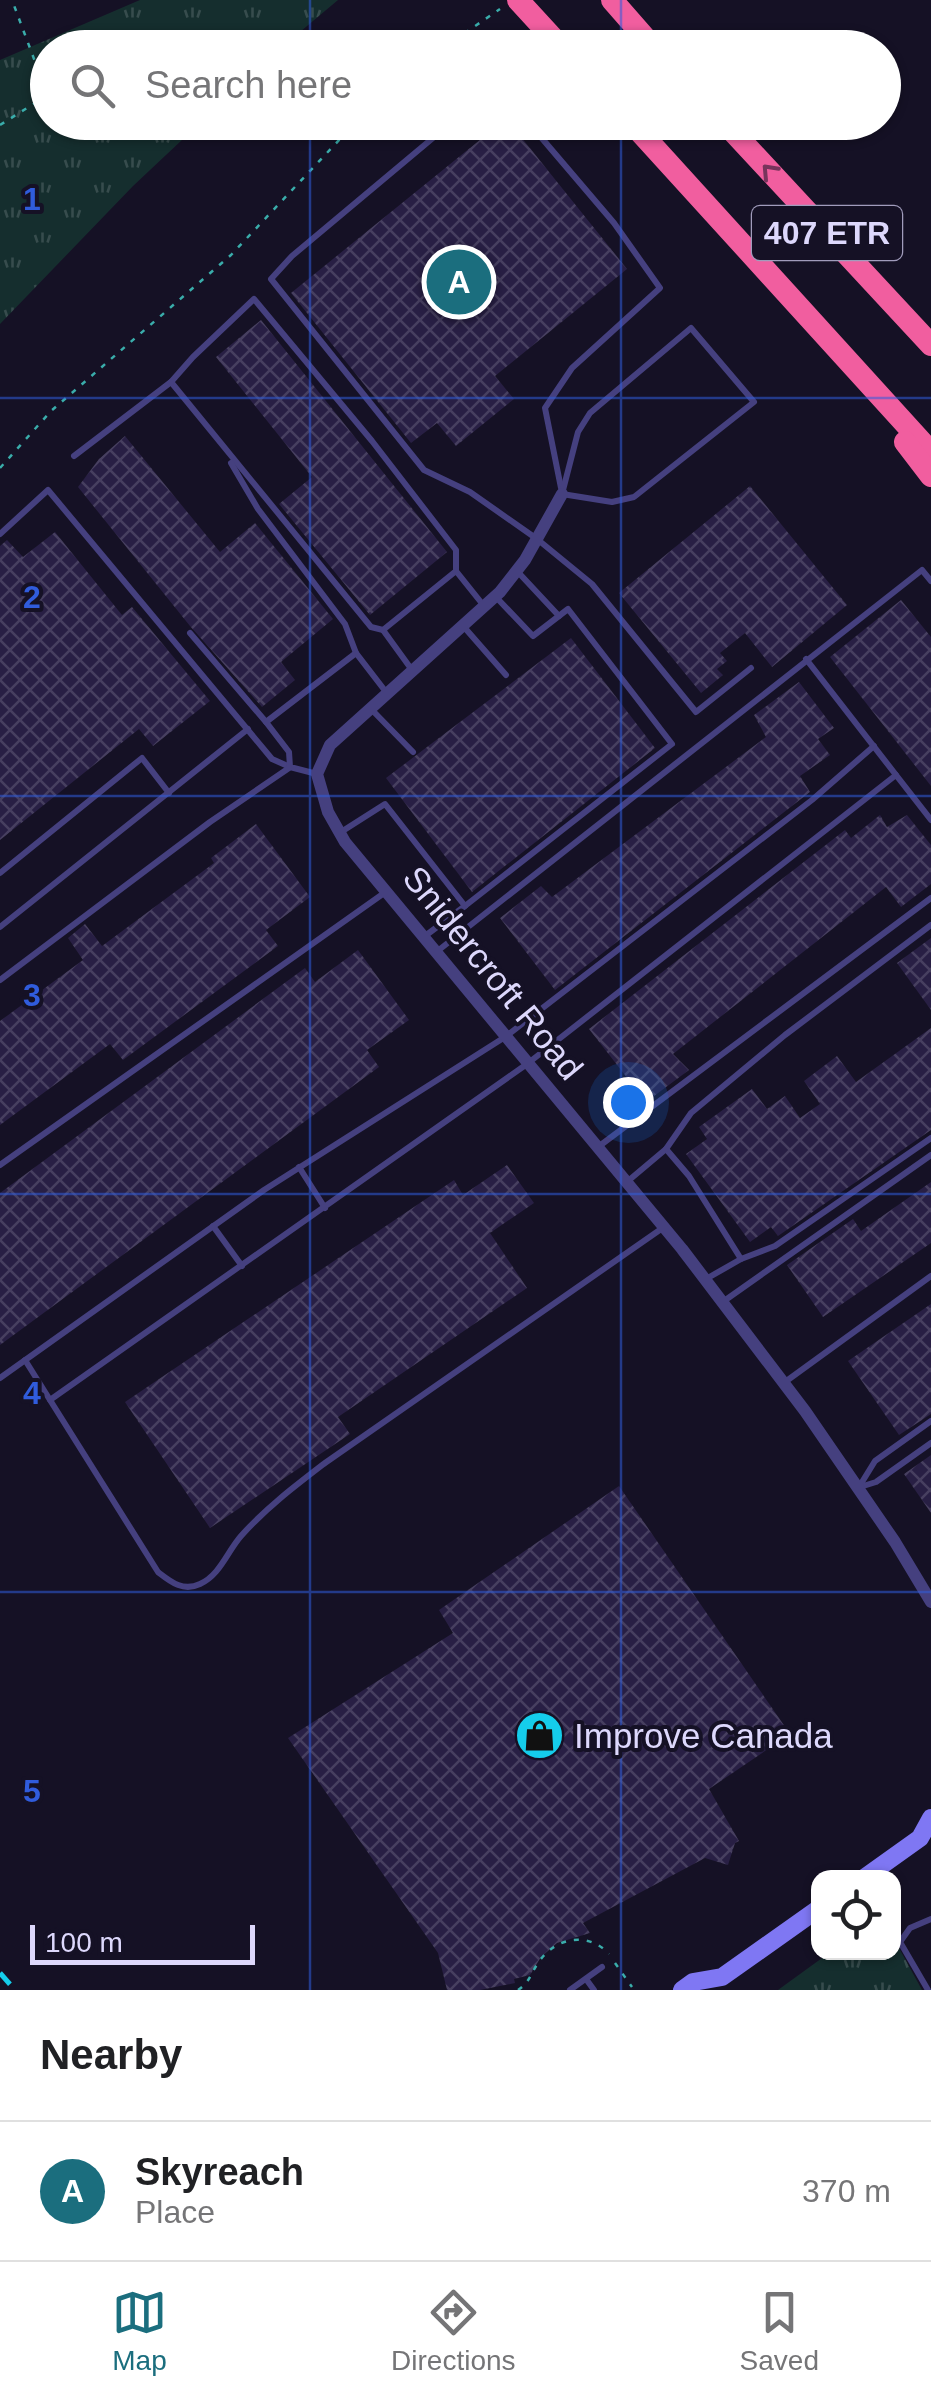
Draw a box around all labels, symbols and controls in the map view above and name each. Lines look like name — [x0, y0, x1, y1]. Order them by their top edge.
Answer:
search box — [30, 30, 901, 140]
icon: search — [65, 58, 120, 113]
text: Search here — [145, 64, 352, 106]
one-way arrow — [763, 164, 781, 183]
text: 1 — [23, 181, 41, 217]
road number: 407 ETR — [752, 206, 902, 260]
pin: A — [426, 244, 492, 320]
text: 2 — [23, 579, 41, 615]
street label: Snidercroft Road — [396, 858, 591, 1087]
text: 3 — [23, 977, 41, 1013]
your location — [603, 1077, 654, 1128]
text: 4 — [23, 1375, 41, 1411]
shop icon: Improve Canada — [513, 1710, 565, 1762]
place label: Improve Canada — [574, 1716, 833, 1755]
text: 5 — [23, 1773, 41, 1809]
map controls — [811, 1870, 901, 1960]
button: locate — [811, 1870, 901, 1960]
scale bar — [30, 1920, 255, 1964]
text: 100 m — [45, 1927, 123, 1958]
text: Nearby — [40, 2031, 182, 2078]
text: Skyreach — [135, 2151, 304, 2193]
text: A — [61, 2173, 84, 2209]
text: 370 m — [802, 2173, 891, 2209]
text: Place — [135, 2194, 215, 2230]
tab: Map — [112, 2285, 167, 2377]
tab: Directions — [391, 2285, 516, 2377]
tab: Saved — [740, 2285, 819, 2377]

